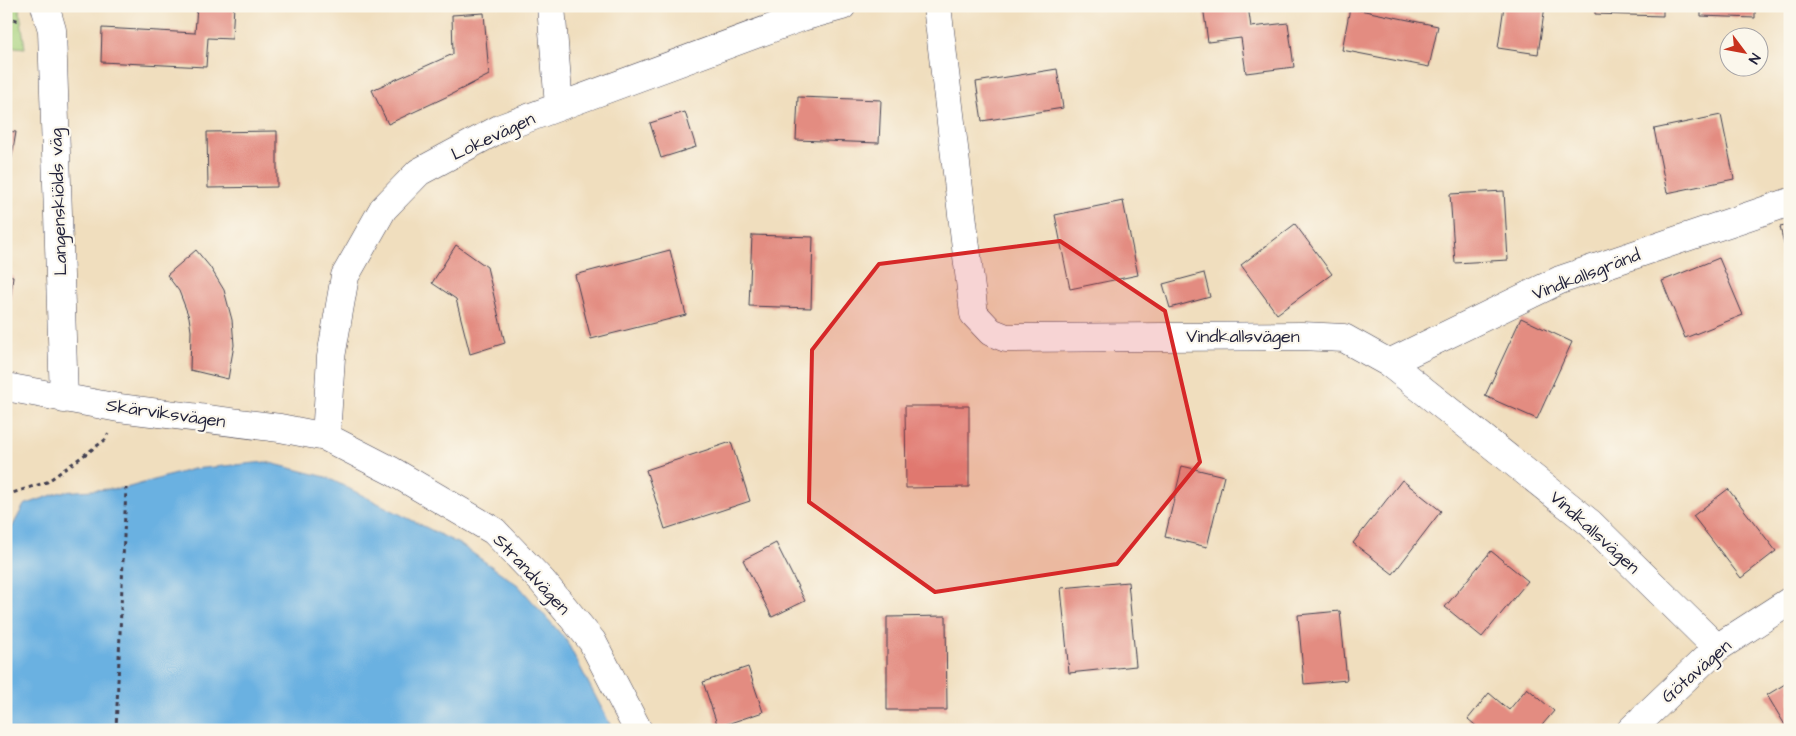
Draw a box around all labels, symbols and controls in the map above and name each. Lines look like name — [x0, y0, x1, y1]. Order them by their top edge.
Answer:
north arrow — [1718, 28, 1768, 78]
text: N — [1743, 49, 1765, 68]
street label: Lokevägen — [447, 106, 540, 168]
street label: Langenskiölds väg — [43, 128, 75, 276]
street label: Vindkallsgränd — [1529, 242, 1644, 307]
street label: Vindkallsvägen — [1186, 324, 1300, 350]
street label: Skärviksvägen — [104, 393, 227, 435]
street label: Vindkallsvägen — [1543, 485, 1645, 580]
street label: Strandvägen — [487, 528, 576, 621]
street label: Götavägen — [1656, 634, 1737, 710]

